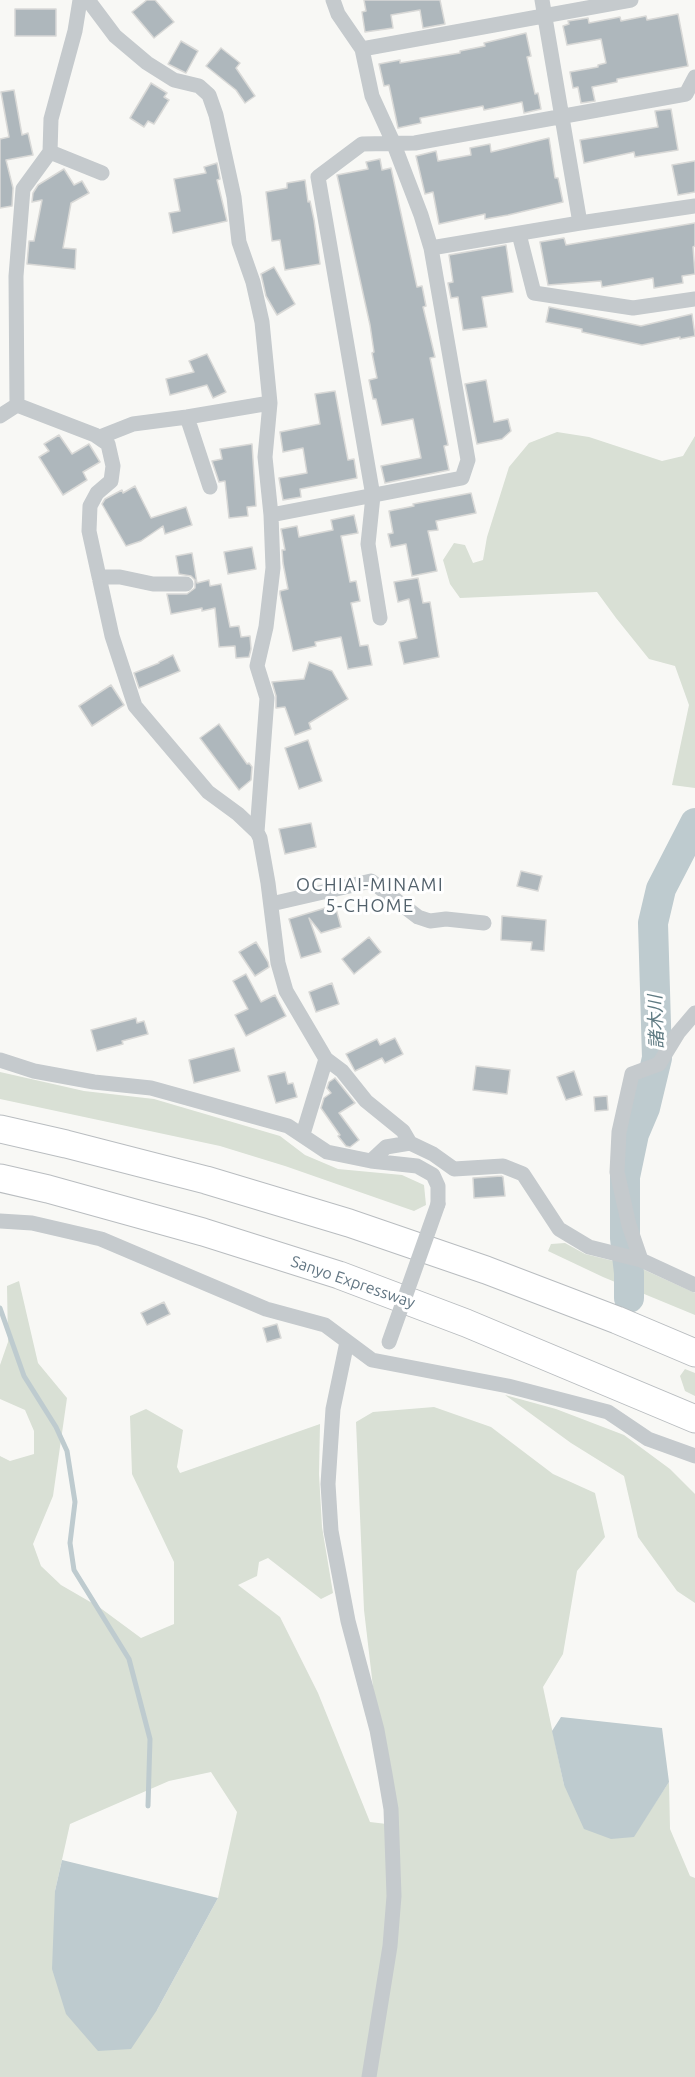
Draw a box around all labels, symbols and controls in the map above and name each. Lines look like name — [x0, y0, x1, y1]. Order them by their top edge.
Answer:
district label: OCHIAI-MINAMI 5-CHOME — [296, 874, 444, 916]
water label: 諸木川 — [644, 995, 668, 1049]
street label: Sanyo Expressway — [288, 1252, 418, 1312]

